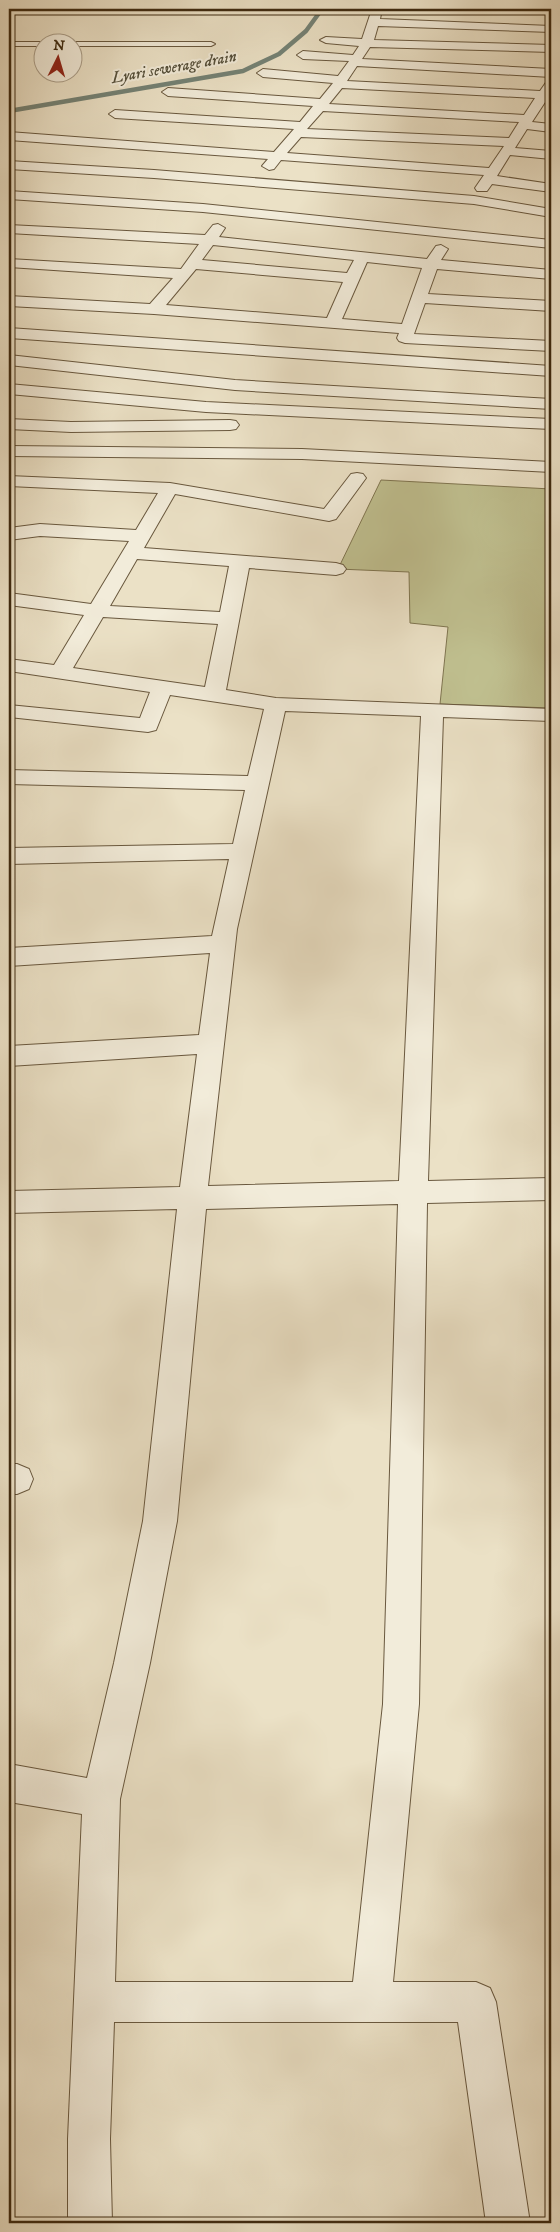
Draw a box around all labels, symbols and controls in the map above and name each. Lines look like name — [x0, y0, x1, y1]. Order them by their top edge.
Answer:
north arrow — [32, 32, 82, 82]
text: N — [53, 37, 66, 56]
water label: Lyari sewerage drain — [109, 46, 238, 88]

